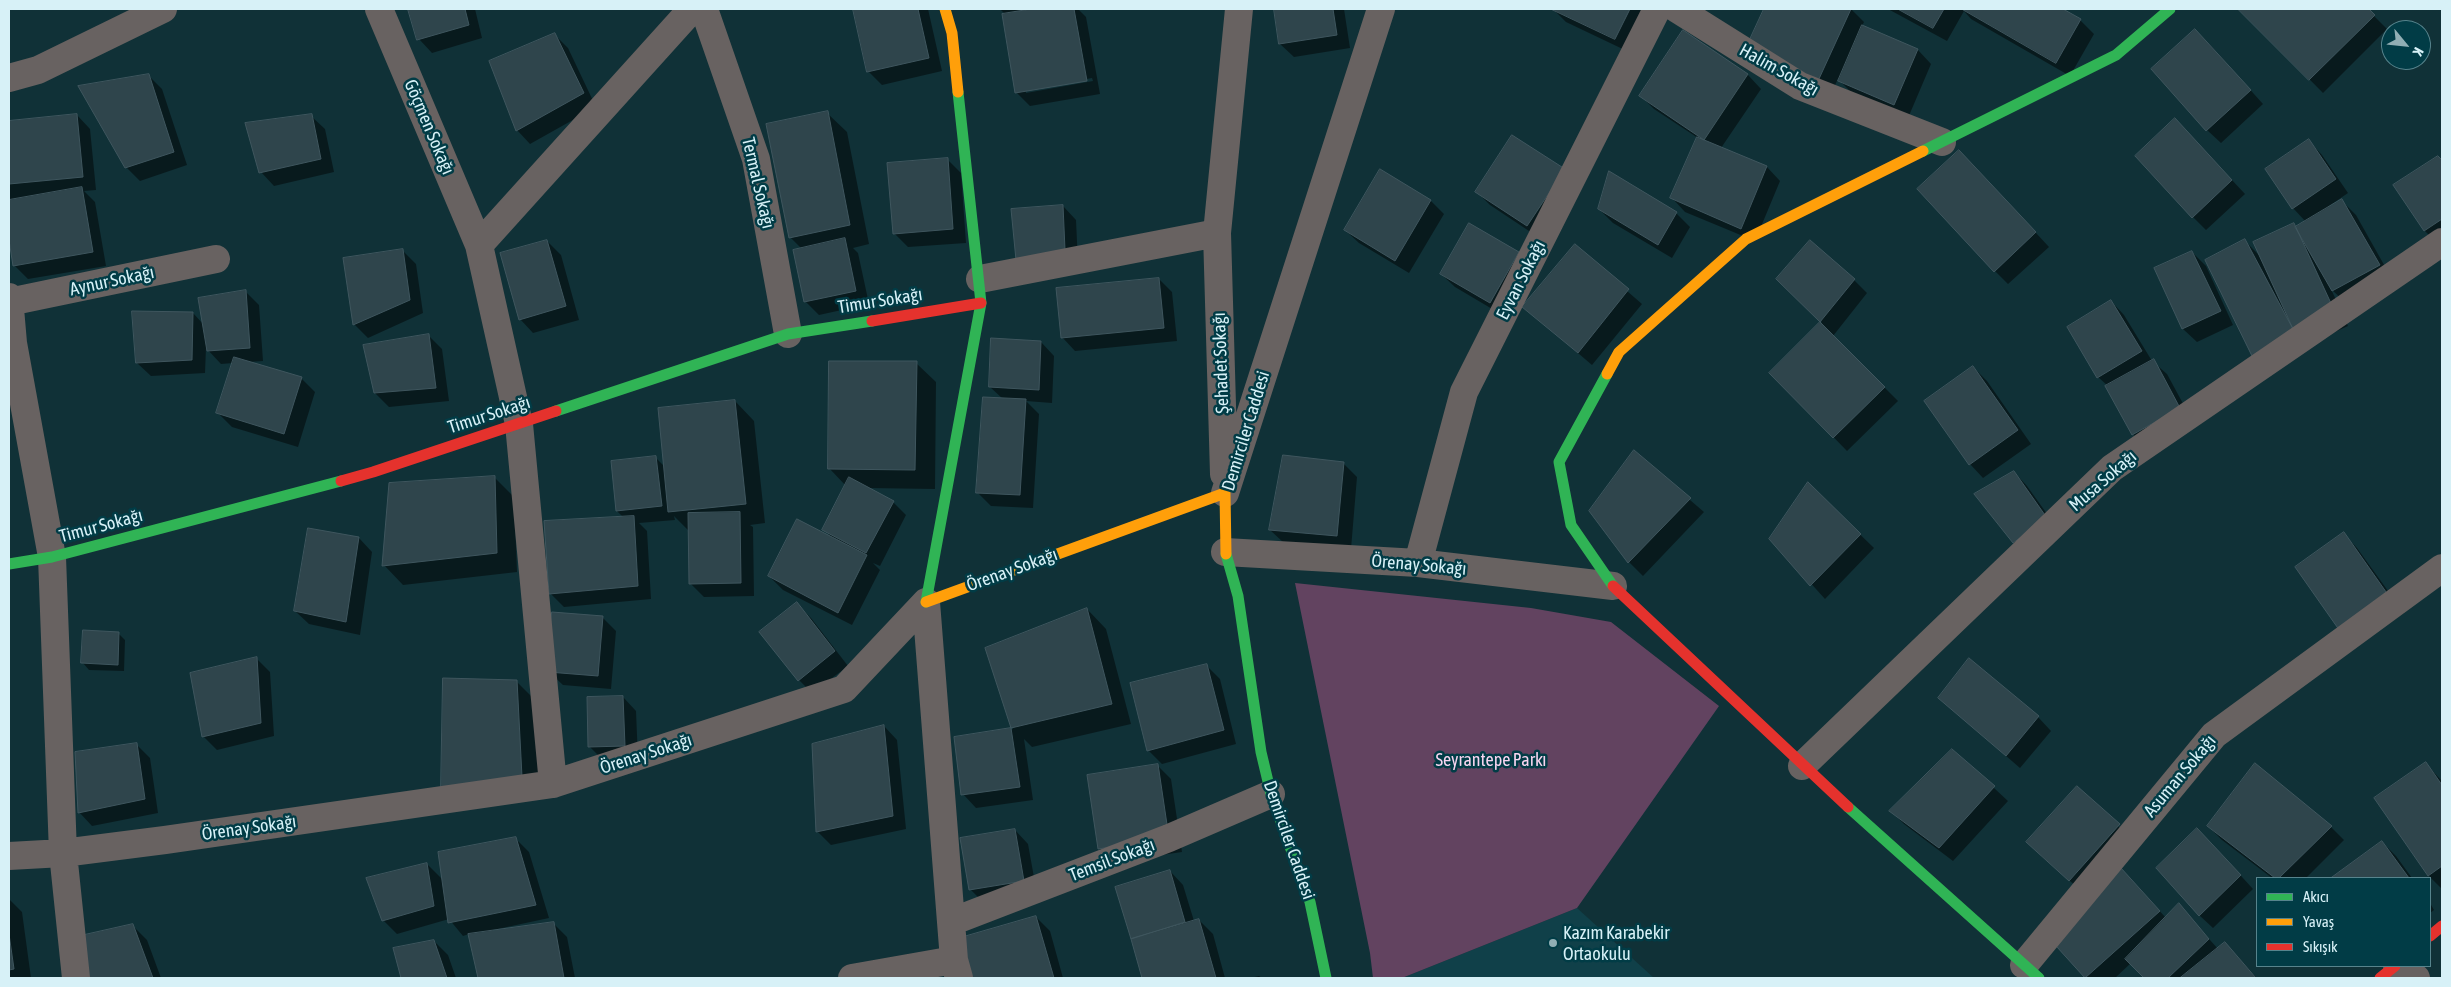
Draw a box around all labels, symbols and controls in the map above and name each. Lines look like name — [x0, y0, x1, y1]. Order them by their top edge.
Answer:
north arrow — [2381, 20, 2431, 70]
street label: Halim Sokağı — [1736, 39, 1822, 101]
text: K — [2410, 45, 2427, 58]
street label: Göçmen Sokağı — [399, 76, 459, 178]
street label: Termal Sokağı — [737, 135, 779, 231]
street label: Eyvan Sokağı — [1492, 237, 1550, 323]
street label: Aynur Sokağı — [68, 262, 156, 300]
street label: Timur Sokağı — [836, 284, 924, 318]
street label: Şehadet Sokağı — [1208, 312, 1234, 414]
street label: Demirciler Caddesi — [1218, 368, 1274, 494]
street label: Timur Sokağı — [445, 392, 533, 438]
street label: Musa Sokağı — [2065, 446, 2141, 516]
street label: Timur Sokağı — [57, 505, 145, 547]
street label: Örenay Sokağı — [964, 544, 1060, 596]
street label: Örenay Sokağı — [1371, 550, 1467, 580]
street label: Örenay Sokağı — [597, 729, 695, 779]
street label: Asuman Sokağı — [2139, 731, 2221, 821]
park label: Seyrantepe Parkı — [1435, 749, 1547, 771]
street label: Demirciler Caddesi — [1259, 778, 1319, 902]
street label: Örenay Sokağı — [200, 811, 298, 845]
street label: Temsil Sokağı — [1066, 834, 1158, 886]
legend — [2256, 877, 2431, 967]
text: Akıcı — [2303, 888, 2329, 905]
text: Yavaş — [2303, 913, 2334, 930]
place label: Kazım Karabekir Ortaokulu — [1563, 922, 1670, 964]
marker: Kazım Karabekir Ortaokulu — [1547, 937, 1559, 949]
text: Sıkışık — [2303, 938, 2338, 955]

